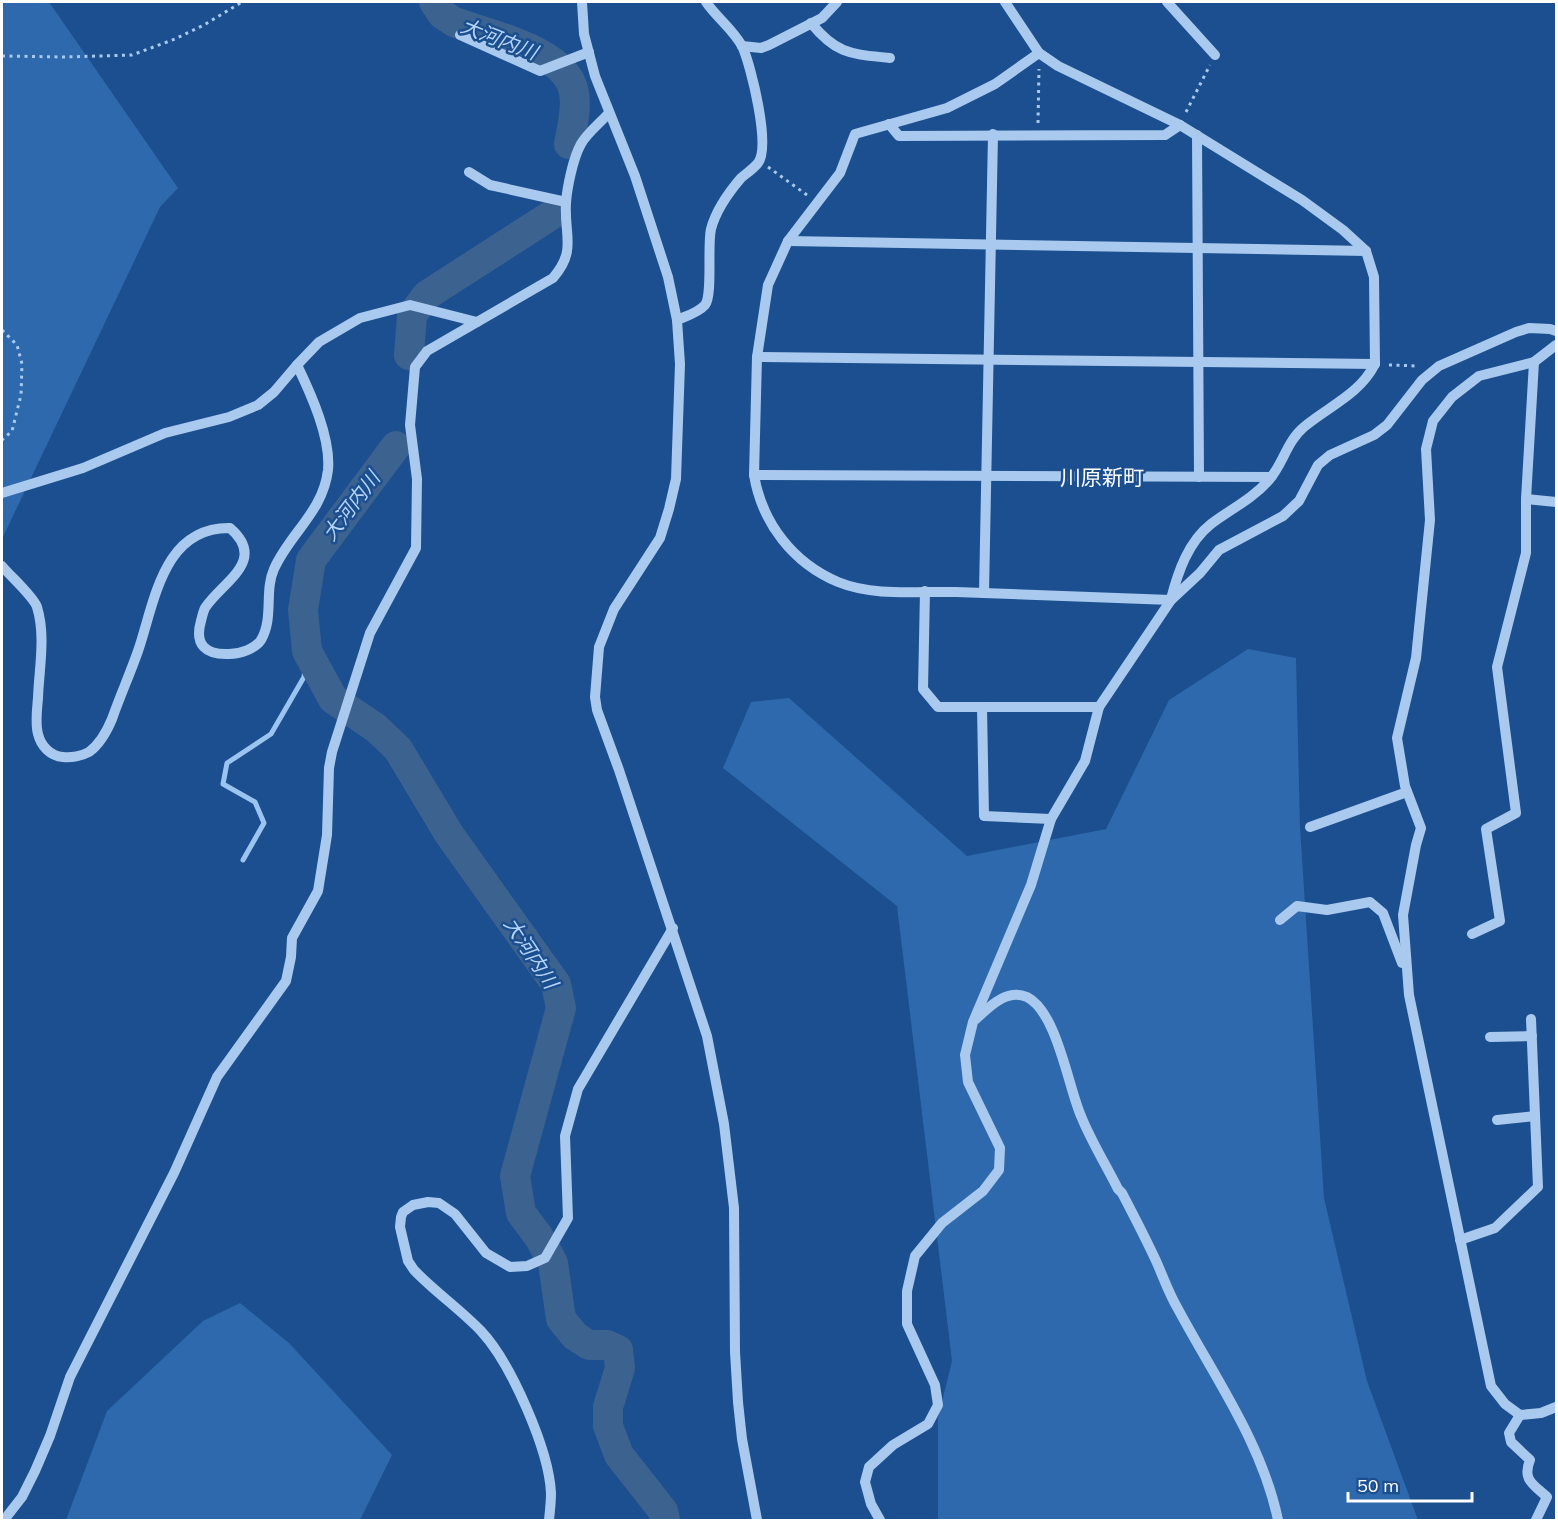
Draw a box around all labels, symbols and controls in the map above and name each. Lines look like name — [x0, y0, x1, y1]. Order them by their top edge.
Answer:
water label: 大河内川 — [457, 13, 543, 65]
district label: 川原新町 — [1060, 464, 1144, 490]
water label: 大河内川 — [317, 465, 386, 545]
water label: 大河内川 — [499, 912, 565, 995]
scale bar — [1348, 1465, 1472, 1503]
text: 50 m — [1357, 1474, 1399, 1497]

